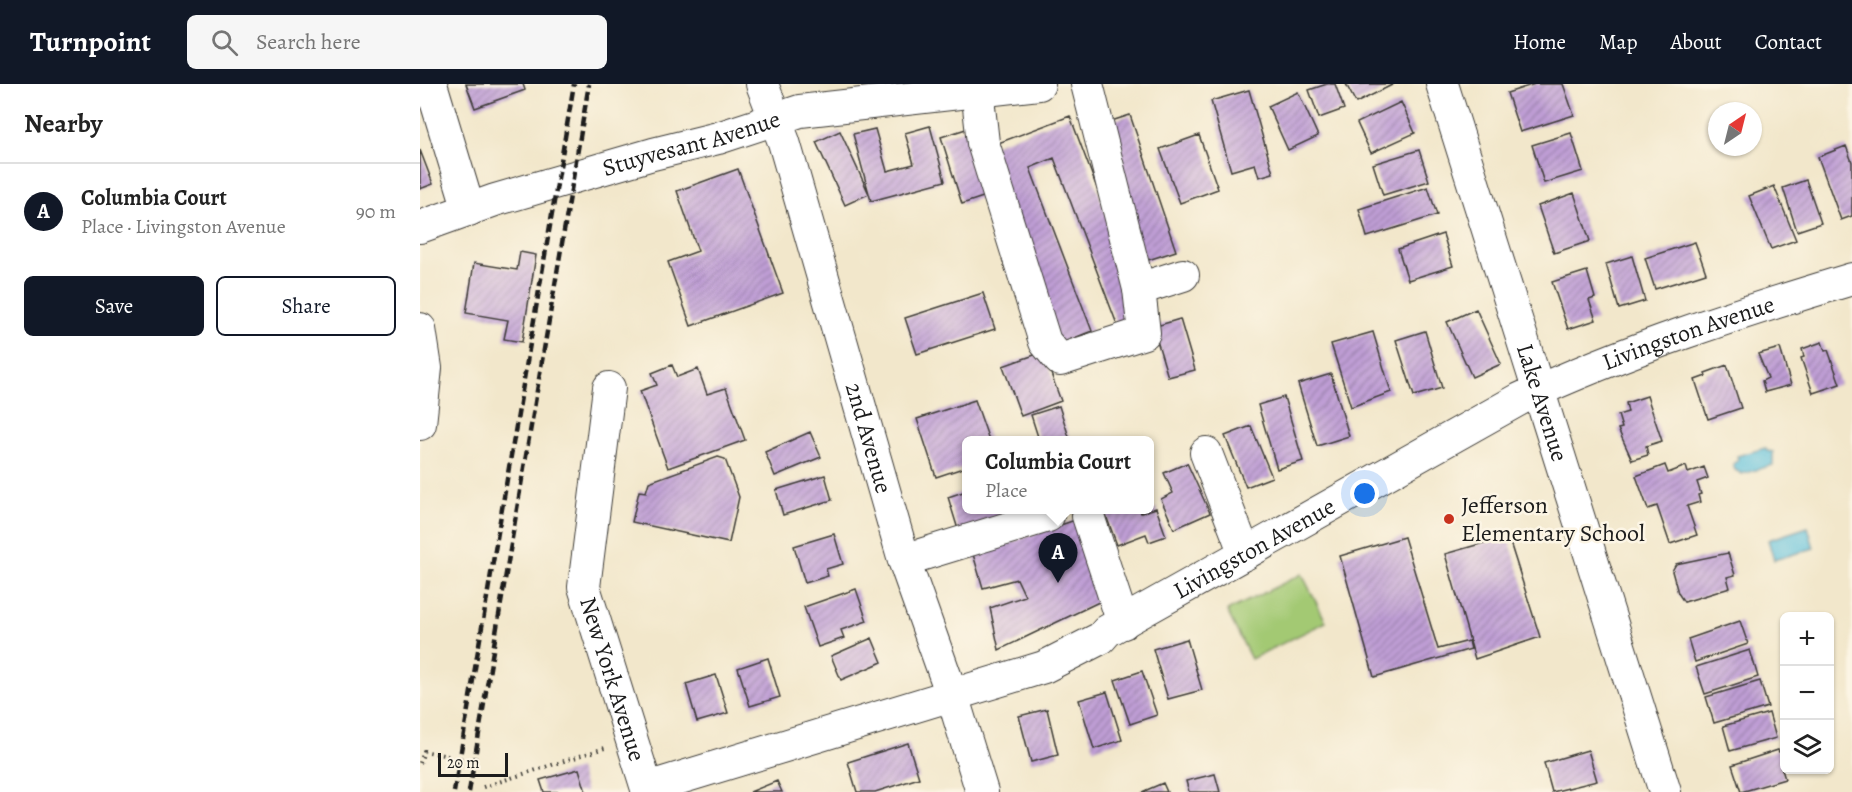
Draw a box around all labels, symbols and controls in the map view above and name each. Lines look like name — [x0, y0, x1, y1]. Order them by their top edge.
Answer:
search box — [187, 15, 607, 69]
text: Turnpoint — [30, 23, 151, 61]
icon: search — [208, 26, 241, 59]
text: Search here — [256, 27, 361, 57]
text: Home — [1513, 28, 1566, 56]
text: Map — [1599, 28, 1637, 56]
text: About — [1670, 28, 1722, 56]
text: Contact — [1755, 28, 1822, 56]
north arrow — [1708, 102, 1762, 156]
street label: Stuyvesant Avenue — [599, 103, 784, 184]
text: Nearby — [24, 106, 103, 141]
text: Columbia Court — [81, 183, 227, 213]
text: A — [37, 198, 50, 225]
text: 90 m — [356, 198, 396, 225]
text: Place · Livingston Avenue — [81, 213, 286, 240]
button: Save — [24, 276, 204, 336]
button: Share — [216, 276, 396, 336]
street label: Livingston Avenue — [1597, 288, 1779, 378]
street label: Lake Avenue — [1509, 340, 1576, 465]
street label: 2nd Avenue — [838, 379, 900, 497]
popup — [962, 436, 1154, 514]
text: Columbia Court — [985, 447, 1131, 477]
text: Place — [985, 477, 1027, 504]
your location — [1350, 479, 1379, 508]
place label: Jefferson Elementary School — [1461, 489, 1645, 549]
street label: Livingston Avenue — [1168, 490, 1341, 606]
marker: Jefferson Elementary School — [1442, 512, 1456, 526]
pin: A — [1038, 534, 1078, 583]
street label: New York Avenue — [572, 593, 653, 765]
map controls — [1780, 612, 1834, 774]
button: + — [1780, 612, 1834, 666]
button: − — [1780, 666, 1834, 720]
button: layers — [1780, 720, 1834, 774]
scale bar — [438, 750, 508, 778]
text: 20 m — [447, 752, 480, 774]

